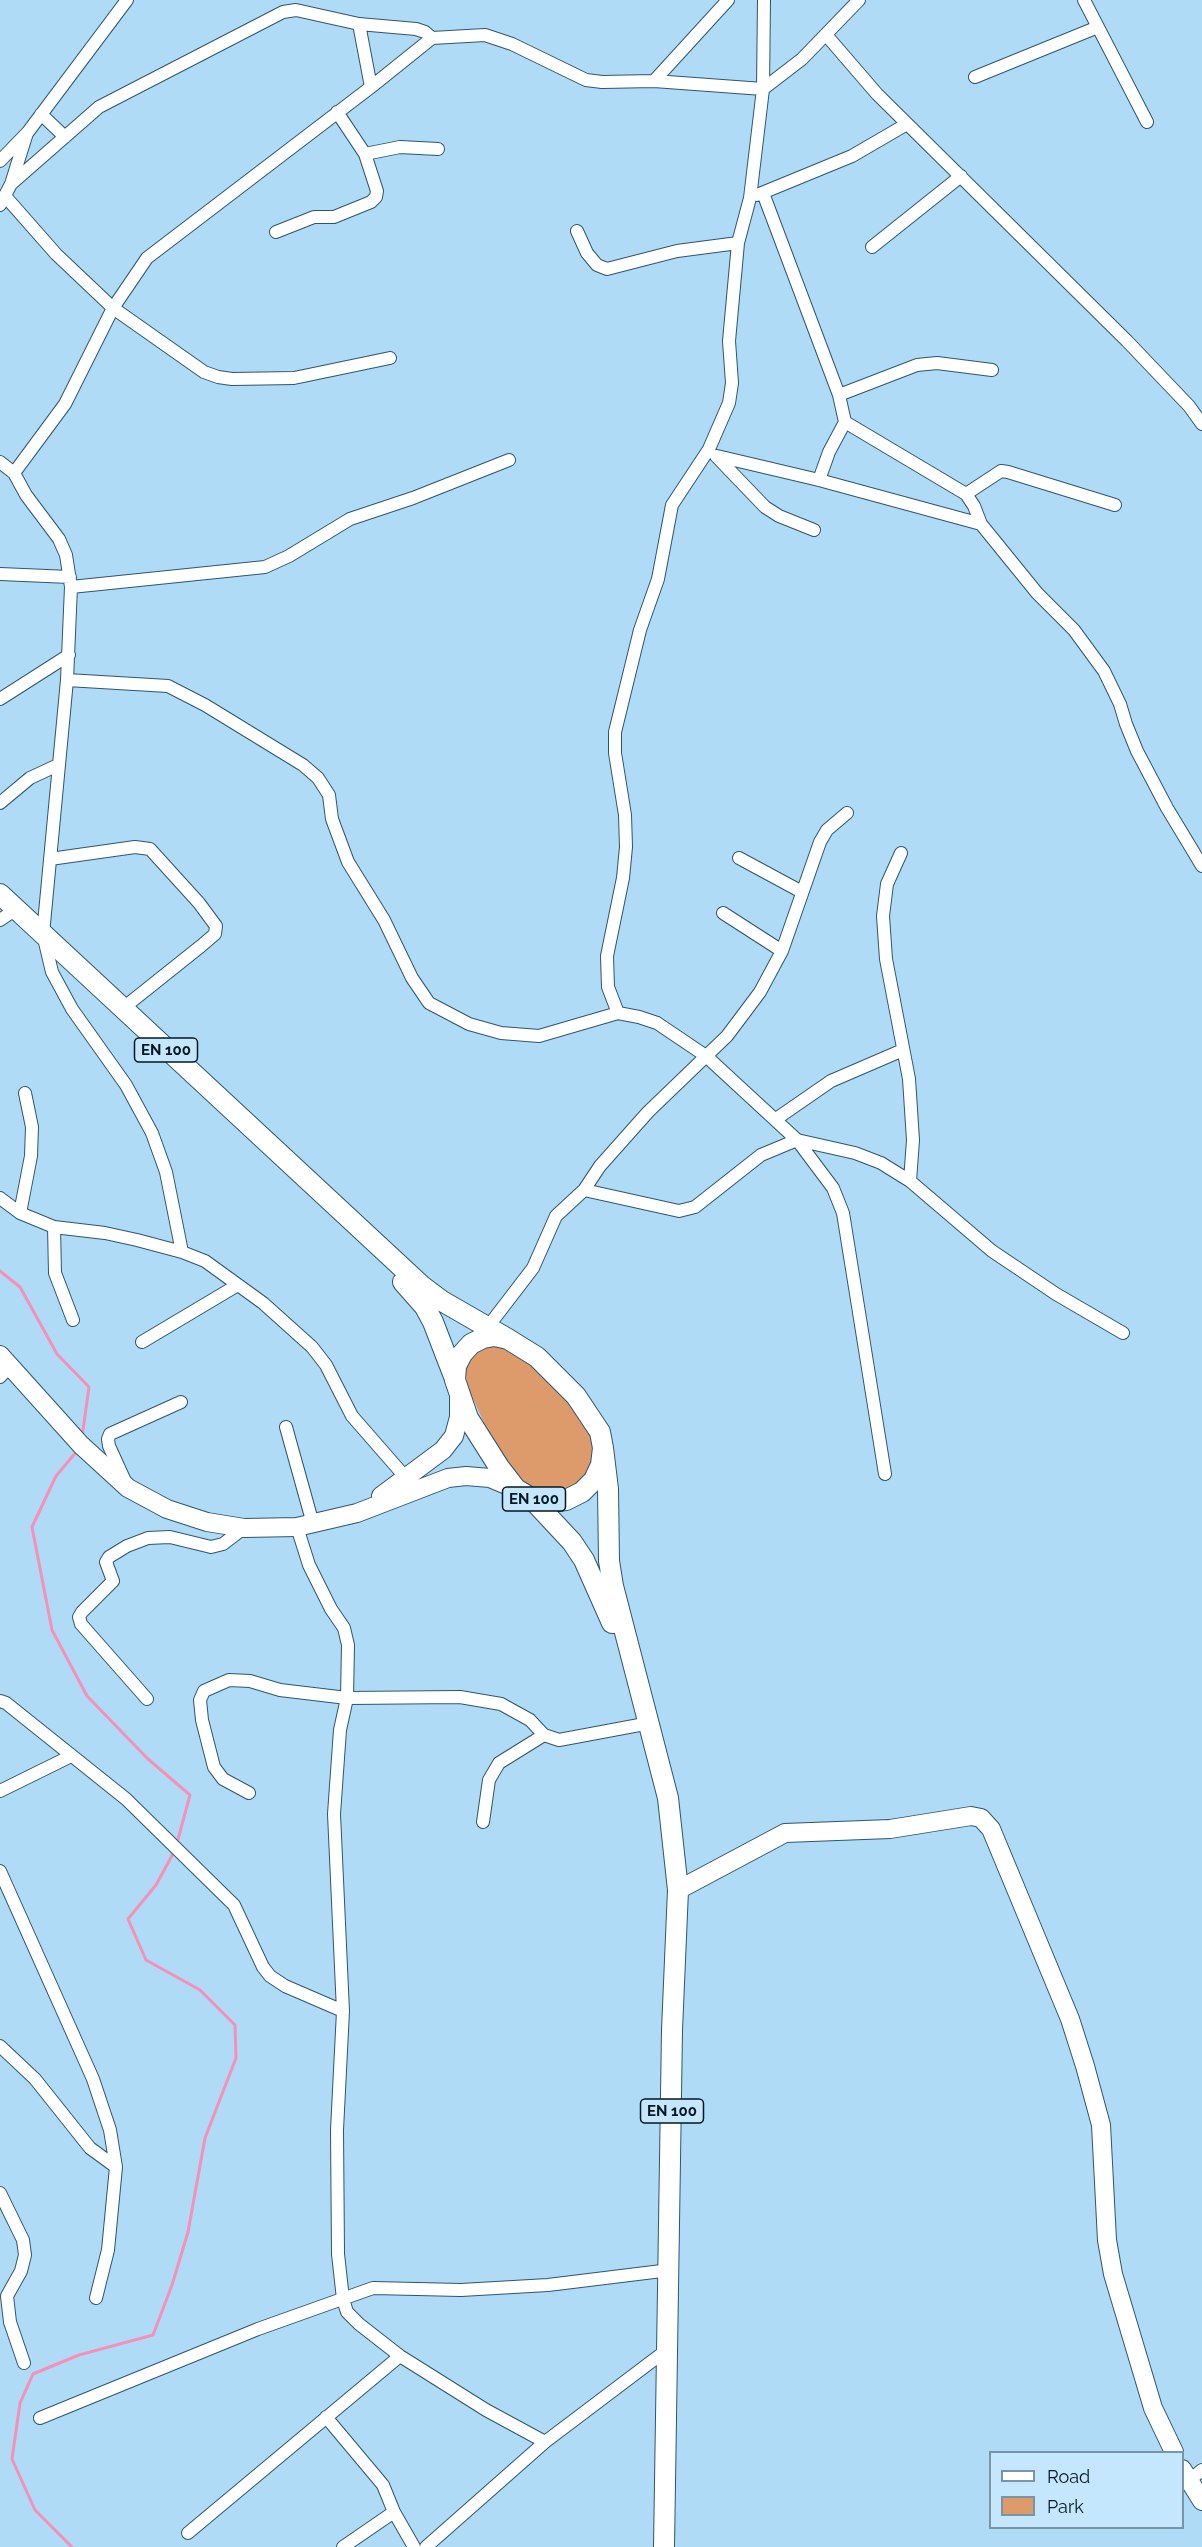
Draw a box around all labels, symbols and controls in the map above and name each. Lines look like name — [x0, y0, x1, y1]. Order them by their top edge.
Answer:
road number: EN 100 — [134, 1038, 198, 1062]
road number: EN 100 — [502, 1487, 566, 1511]
road number: EN 100 — [640, 2099, 704, 2123]
legend — [989, 2451, 1184, 2529]
text: Road — [1047, 2466, 1090, 2487]
text: Park — [1047, 2496, 1084, 2517]

